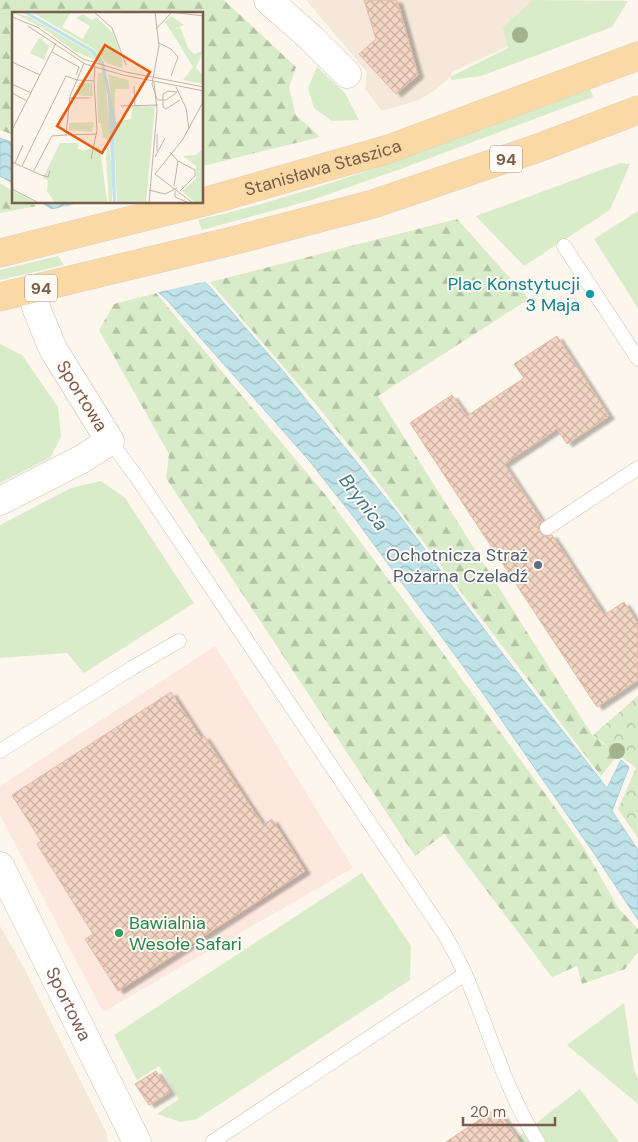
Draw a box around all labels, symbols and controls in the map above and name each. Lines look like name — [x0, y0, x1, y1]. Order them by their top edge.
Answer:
inset map — [12, 12, 204, 204]
street label: Stanisława Staszica — [242, 133, 405, 202]
road number: 94 — [490, 146, 522, 172]
place label: Plac Konstytucji 3 Maja — [448, 272, 580, 317]
road number: 94 — [25, 274, 57, 302]
marker: Plac Konstytucji 3 Maja — [584, 288, 596, 300]
street label: Sportowa — [51, 356, 113, 436]
water label: Brynica — [333, 469, 394, 536]
place label: Ochotnicza Straż Pożarna Czeladź — [386, 543, 528, 588]
marker: Ochotnicza Straż Pożarna Czeladź — [532, 559, 544, 571]
place label: Bawialnia Wesołe Safari — [129, 911, 242, 956]
marker: Bawialnia Wesołe Safari — [113, 927, 125, 939]
street label: Sportowa — [40, 963, 97, 1045]
scale bar — [463, 1094, 556, 1126]
text: 20 m — [470, 1102, 506, 1122]

